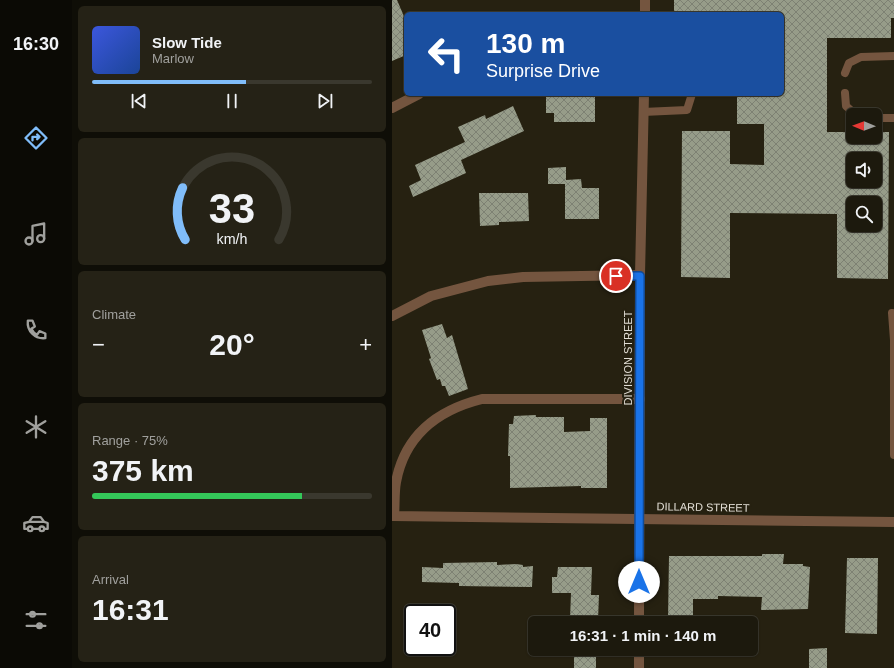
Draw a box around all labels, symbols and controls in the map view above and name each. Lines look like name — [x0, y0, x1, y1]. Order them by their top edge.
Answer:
icon: left — [420, 28, 472, 80]
text: 130 m — [486, 28, 565, 59]
text: 16:30 — [13, 34, 59, 54]
text: Slow Tide — [152, 34, 222, 51]
text: Marlow — [152, 51, 194, 66]
text: Surprise Drive — [486, 61, 600, 81]
icon: previous — [128, 90, 150, 112]
icon: pause — [221, 90, 243, 112]
icon: next — [314, 90, 336, 112]
north arrow — [846, 108, 882, 144]
map controls — [846, 108, 882, 232]
icon: directions — [22, 124, 50, 152]
button: sound — [846, 152, 882, 188]
text: 33 — [209, 184, 255, 231]
button: search — [846, 196, 882, 232]
icon: music — [22, 220, 50, 248]
text: km/h — [217, 230, 248, 246]
pin — [599, 259, 633, 293]
icon: arrive — [605, 265, 627, 287]
text: Climate — [92, 307, 136, 322]
street label: DIVISION STREET — [622, 310, 634, 405]
icon: phone — [22, 316, 50, 344]
text: 20° — [209, 328, 255, 361]
text: − — [92, 332, 105, 357]
text: + — [359, 332, 372, 357]
icon: climate — [22, 413, 50, 441]
text: Range · 75% — [92, 433, 168, 448]
text: 375 km — [92, 454, 194, 487]
street label: DILLARD STREET — [656, 500, 750, 514]
icon: car — [22, 509, 50, 537]
position arrow — [618, 561, 660, 603]
text: Arrival — [92, 572, 129, 587]
text: 16:31 — [92, 593, 169, 626]
speed limit sign: 40 — [404, 604, 456, 656]
icon: filters — [22, 606, 50, 634]
text: 16:31 · 1 min · 140 m — [570, 627, 716, 644]

